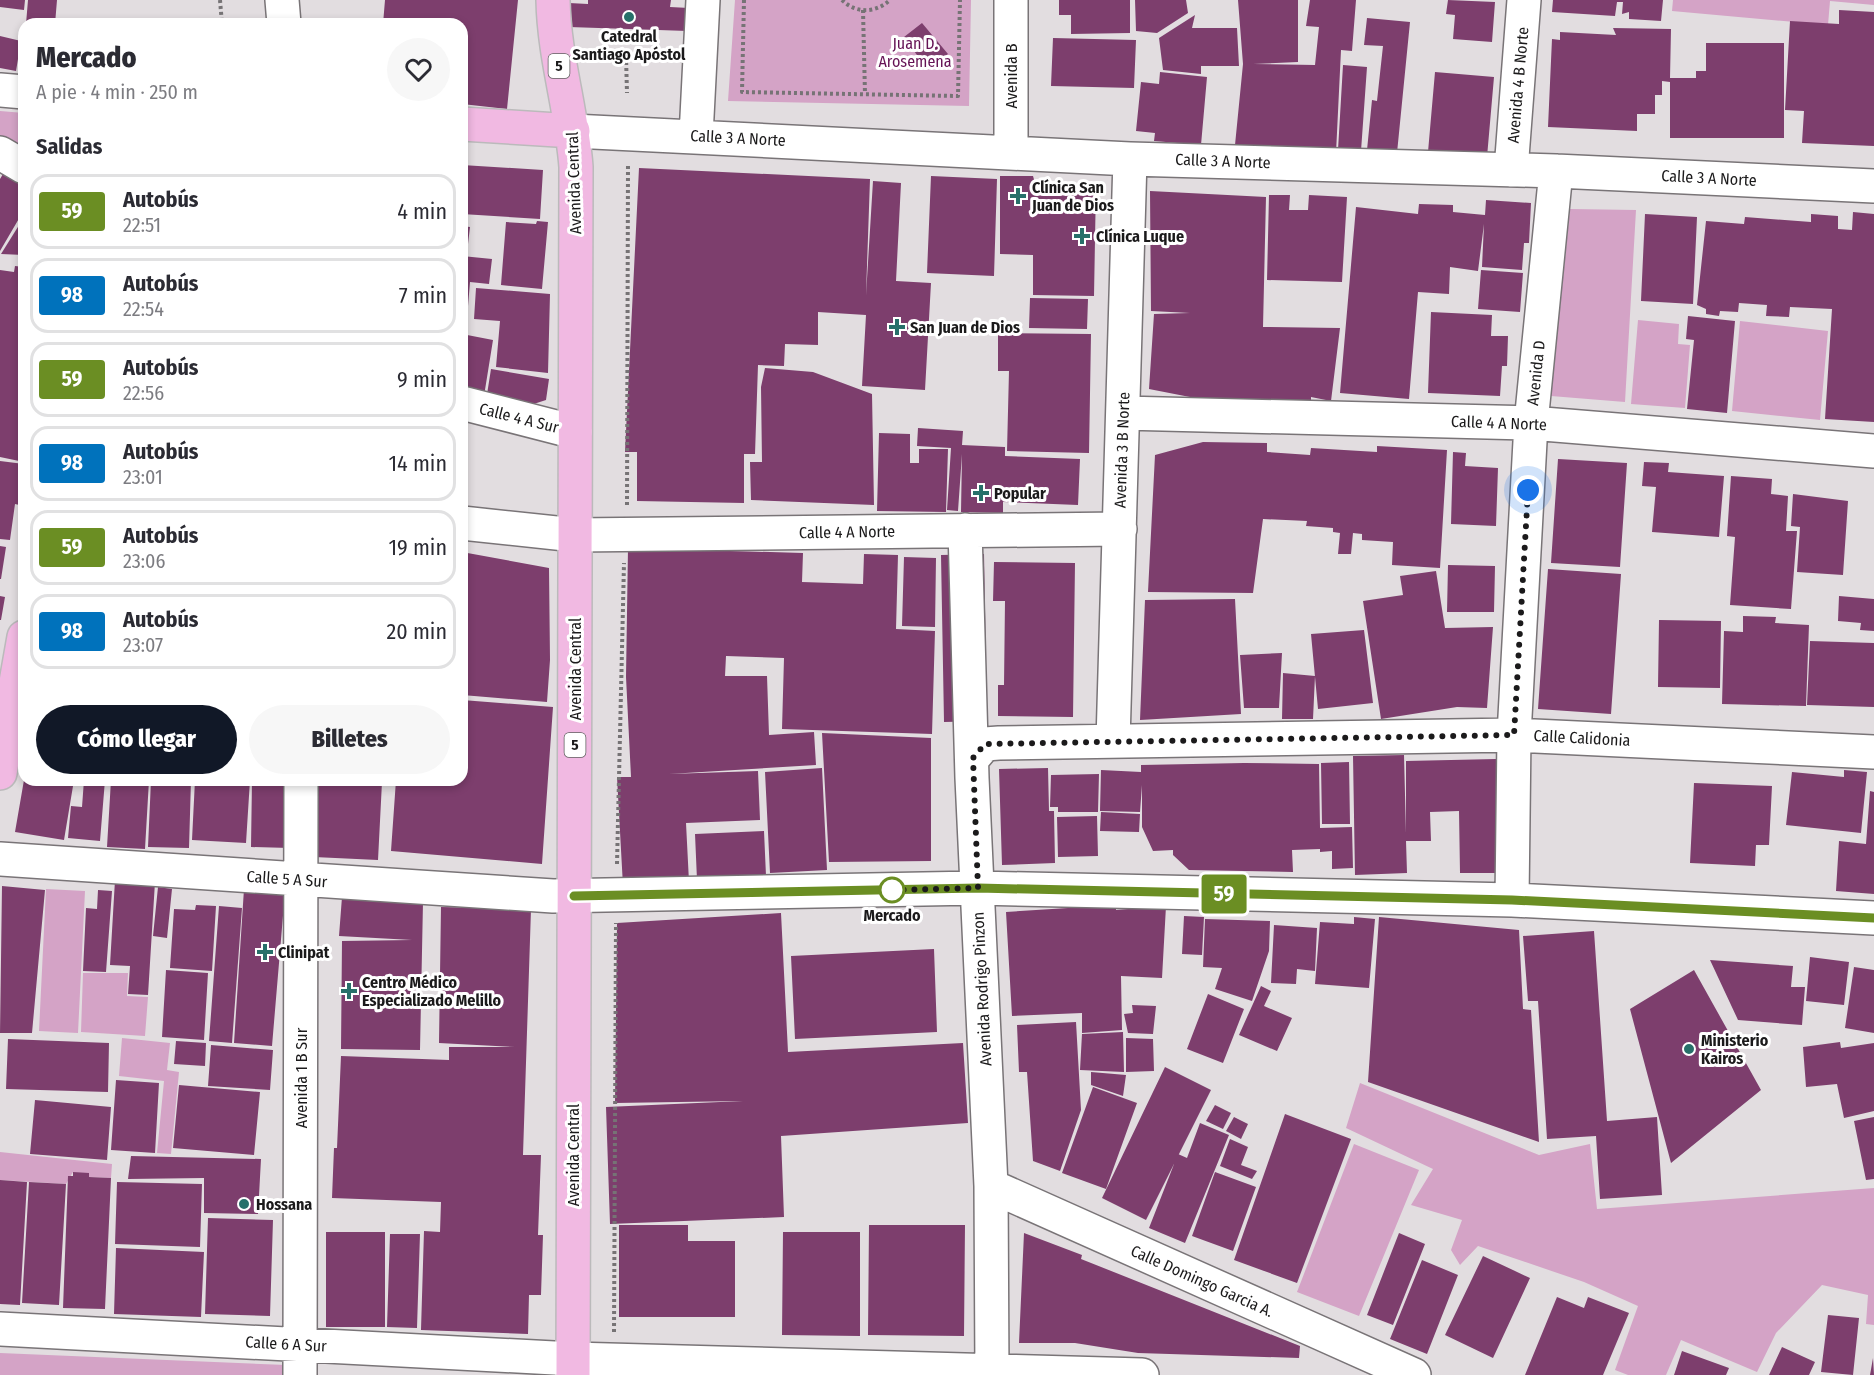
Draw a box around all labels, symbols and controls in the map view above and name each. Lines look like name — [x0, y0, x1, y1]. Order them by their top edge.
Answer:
marker: Catedral Santiago Apóstol — [622, 10, 636, 24]
street label: Avenida 4 B Norte — [1503, 26, 1533, 144]
place label: Catedral Santiago Apóstol — [573, 27, 686, 64]
park label: Juan D. Arosemena — [878, 34, 952, 71]
button: heart — [387, 38, 450, 101]
text: Mercado — [36, 41, 136, 74]
street label: Avenida B — [1002, 43, 1021, 108]
road number: 5 — [548, 54, 570, 78]
text: A pie · 4 min · 250 m — [36, 80, 198, 104]
street label: Calle 3 A Norte — [690, 126, 786, 150]
street label: Avenida Central — [563, 132, 585, 234]
text: Salidas — [36, 133, 102, 160]
street label: Calle 3 A Norte — [1175, 150, 1271, 172]
street label: Calle 3 A Norte — [1661, 166, 1757, 190]
place label: Clínica San Juan de Dios — [1031, 178, 1114, 215]
text: Autobús — [123, 186, 198, 213]
marker: Clínica San Juan de Dios — [1009, 187, 1027, 205]
text: 59 — [62, 198, 82, 224]
text: 4 min — [397, 198, 447, 225]
text: 22:51 — [123, 213, 161, 237]
marker: Clínica Luque — [1073, 227, 1091, 245]
place label: Clínica Luque — [1096, 227, 1184, 246]
text: Autobús — [123, 270, 198, 297]
text: 98 — [61, 282, 83, 308]
text: 7 min — [399, 282, 447, 309]
text: 22:54 — [123, 297, 164, 321]
marker: San Juan de Dios — [888, 318, 906, 336]
place label: San Juan de Dios — [910, 318, 1020, 337]
street label: Avenida D — [1523, 340, 1549, 406]
text: Autobús — [123, 354, 198, 381]
text: 59 — [62, 366, 82, 392]
text: 9 min — [397, 366, 447, 393]
text: 22:56 — [123, 381, 164, 405]
street label: Avenida 3 B Norte — [1110, 392, 1134, 508]
street label: Calle 4 A Sur — [477, 399, 561, 437]
street label: Calle 4 A Norte — [1451, 412, 1547, 434]
text: Autobús — [123, 438, 198, 465]
text: 98 — [61, 450, 83, 476]
text: 14 min — [389, 450, 447, 477]
text: 23:01 — [123, 465, 163, 489]
your location — [1513, 475, 1543, 505]
marker: Popular — [972, 484, 990, 502]
place label: Popular — [994, 484, 1046, 503]
text: Autobús — [123, 522, 198, 549]
street label: Calle 4 A Norte — [799, 522, 895, 542]
text: 59 — [62, 534, 82, 560]
text: 19 min — [389, 534, 447, 561]
text: 23:06 — [123, 549, 165, 573]
text: Autobús — [123, 606, 198, 633]
text: 98 — [61, 618, 83, 644]
text: 20 min — [387, 618, 447, 645]
street label: Avenida Central — [566, 618, 585, 720]
text: 23:07 — [123, 633, 163, 657]
button: Cómo llegar — [36, 705, 237, 774]
button: Billetes — [249, 705, 450, 774]
street label: Calle Calidonia — [1533, 726, 1631, 750]
road number: 5 — [564, 733, 586, 757]
street label: Calle 5 A Sur — [246, 867, 328, 891]
line badge: 59 — [1197, 874, 1251, 914]
marker: Mercado — [879, 877, 905, 903]
text: 59 — [1214, 881, 1234, 907]
place label: Mercado — [863, 906, 921, 925]
street label: Avenida Rodrigo Pinzon — [968, 911, 996, 1067]
marker: Clinipat — [256, 943, 274, 961]
place label: Clinipat — [278, 943, 330, 962]
place label: Centro Médico Especializado Melillo — [362, 973, 502, 1010]
marker: Centro Médico Especializado Melillo — [340, 982, 358, 1000]
street label: Avenida 1 B Sur — [292, 1027, 311, 1128]
place label: Ministerio Kairos — [1701, 1031, 1769, 1068]
marker: Ministerio Kairos — [1682, 1042, 1696, 1056]
street label: Avenida Central — [564, 1104, 583, 1206]
place label: Hossana — [256, 1195, 312, 1214]
marker: Hossana — [237, 1197, 251, 1211]
street label: Calle Domingo Garcia A. — [1128, 1241, 1276, 1321]
street label: Calle 6 A Sur — [245, 1332, 328, 1356]

